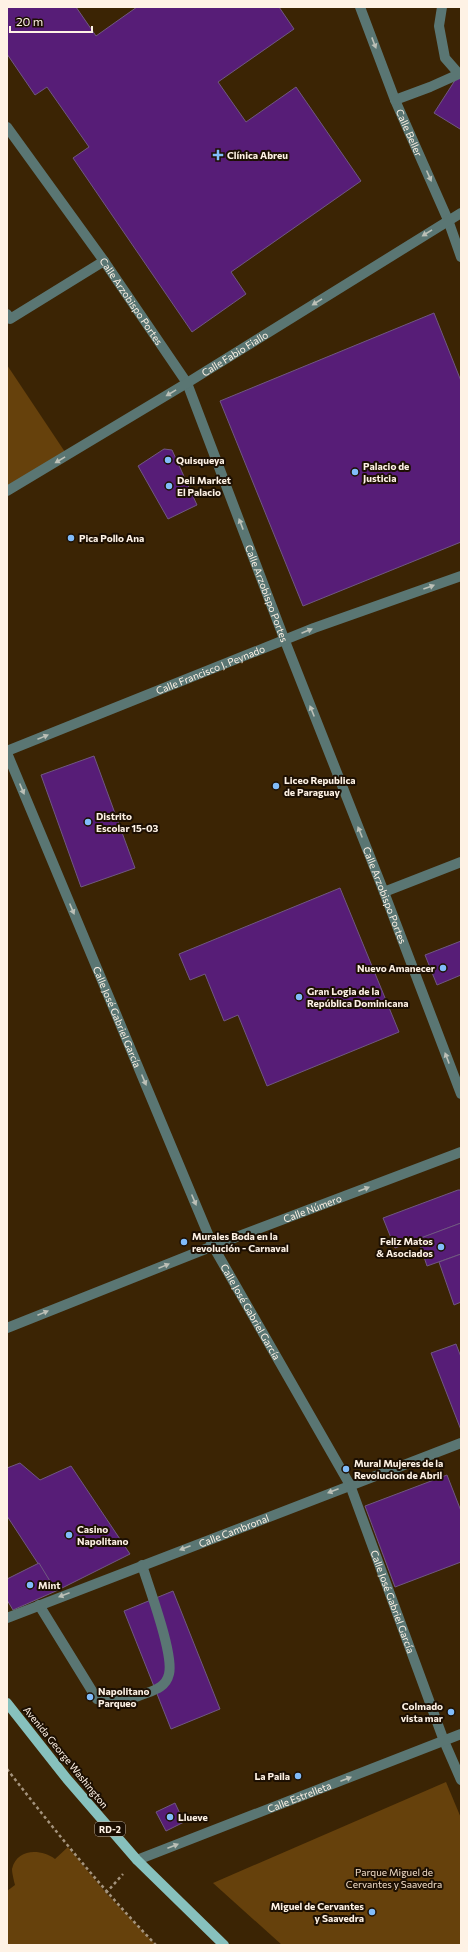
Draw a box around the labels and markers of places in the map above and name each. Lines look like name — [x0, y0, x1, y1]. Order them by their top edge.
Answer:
marker: Clínica Abreu — [212, 149, 224, 161]
place label: Clínica Abreu — [227, 149, 288, 161]
place label: Quisqueya — [176, 454, 225, 466]
marker: Quisqueya — [163, 455, 173, 465]
place label: Palacio de Justicia — [363, 460, 409, 484]
marker: Palacio de Justicia — [350, 467, 360, 477]
place label: Deli Market El Palacio — [177, 474, 231, 498]
marker: Deli Market El Palacio — [164, 481, 174, 491]
place label: Pica Pollo Ana — [79, 532, 144, 544]
marker: Pica Pollo Ana — [66, 533, 76, 543]
place label: Liceo Republica de Paraguay — [284, 774, 356, 798]
marker: Liceo Republica de Paraguay — [271, 781, 281, 791]
place label: Distrito Escolar 15-03 — [96, 810, 159, 834]
marker: Distrito Escolar 15-03 — [83, 817, 93, 827]
place label: Nuevo Amanecer — [357, 962, 435, 974]
marker: Nuevo Amanecer — [438, 963, 448, 973]
place label: Gran Logia de la República Dominicana — [307, 985, 408, 1009]
marker: Gran Logia de la República Dominicana — [294, 992, 304, 1002]
place label: Murales Boda en la revolución - Carnaval — [192, 1230, 289, 1254]
place label: Feliz Matos & Asociados — [376, 1235, 433, 1259]
marker: Murales Boda en la revolución - Carnaval — [179, 1237, 189, 1247]
marker: Feliz Matos & Asociados — [436, 1242, 446, 1252]
place label: Mural Mujeres de la Revolucion de Abril — [354, 1457, 443, 1481]
marker: Mural Mujeres de la Revolucion de Abril — [341, 1464, 351, 1474]
place label: Casino Napolitano — [77, 1523, 128, 1547]
marker: Casino Napolitano — [64, 1530, 74, 1540]
place label: Mint — [38, 1579, 60, 1591]
marker: Mint — [25, 1580, 35, 1590]
place label: Napolitano Parqueo — [98, 1685, 149, 1709]
marker: Napolitano Parqueo — [85, 1692, 95, 1702]
place label: Colmado vista mar — [401, 1700, 443, 1724]
marker: Colmado vista mar — [446, 1707, 456, 1717]
place label: La Paila — [254, 1770, 290, 1782]
marker: La Paila — [293, 1771, 303, 1781]
place label: Llueve — [178, 1811, 208, 1823]
marker: Llueve — [165, 1812, 175, 1822]
place label: Miguel de Cervantes y Saavedra — [271, 1900, 364, 1924]
marker: Miguel de Cervantes y Saavedra — [367, 1907, 377, 1917]

